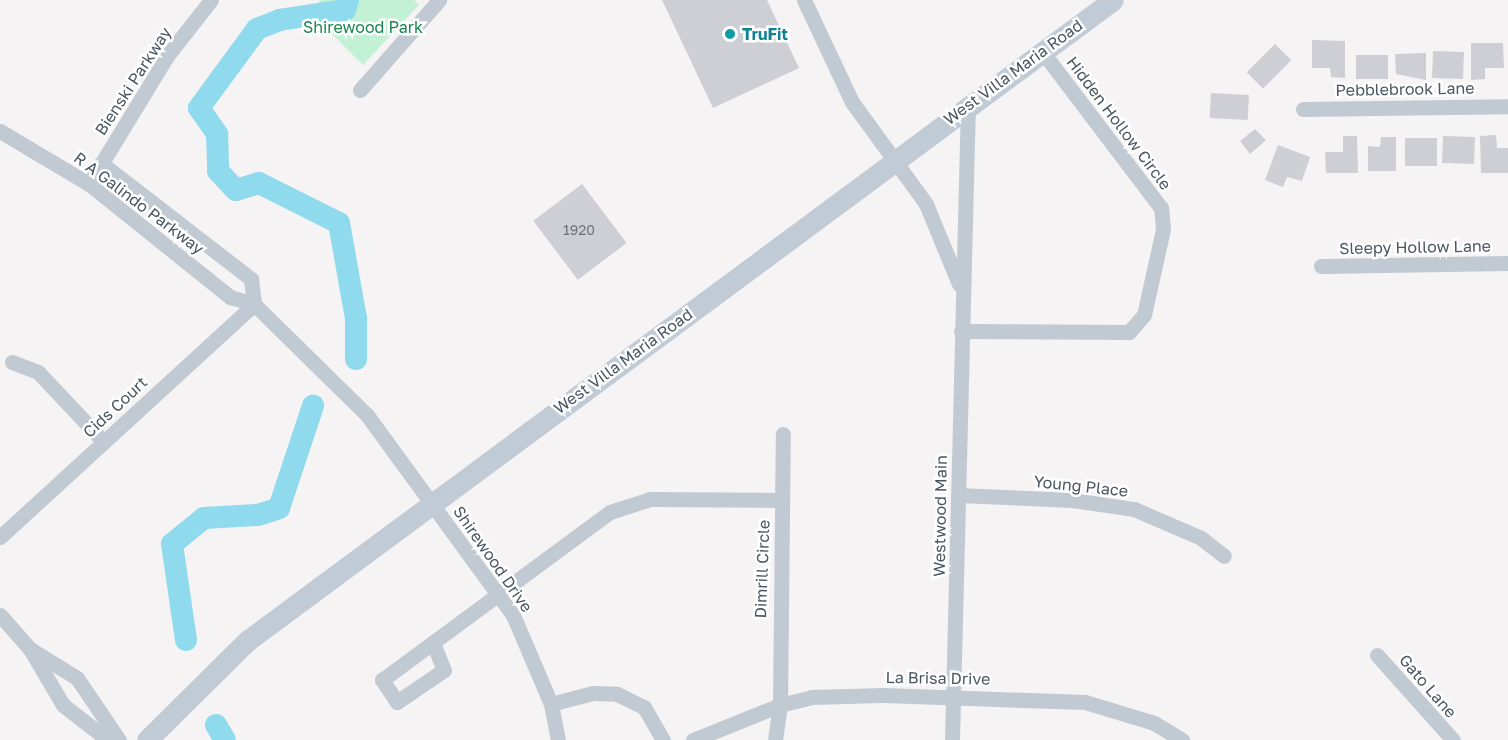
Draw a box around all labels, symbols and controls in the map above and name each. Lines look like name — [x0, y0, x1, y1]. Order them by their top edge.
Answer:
street label: West Villa Maria Road — [940, 15, 1086, 129]
park label: Shirewood Park — [303, 17, 423, 37]
street label: Bienski Parkway — [91, 23, 175, 139]
place label: TruFit — [742, 24, 788, 44]
marker: TruFit — [723, 27, 737, 41]
street label: Hidden Hollow Circle — [1063, 53, 1175, 193]
street label: Pebblebrook Lane — [1335, 78, 1475, 100]
street label: R A Galindo Parkway — [70, 148, 208, 258]
house number: 1920 — [563, 222, 595, 238]
street label: Sleepy Hollow Lane — [1339, 236, 1491, 258]
street label: West Villa Maria Road — [550, 304, 696, 418]
street label: Cids Court — [79, 372, 151, 442]
street label: Westwood Main — [929, 455, 951, 577]
street label: Young Place — [1033, 472, 1129, 500]
street label: Shirewood Drive — [449, 502, 537, 616]
street label: Dimrill Circle — [751, 519, 773, 619]
street label: Gato Lane — [1395, 650, 1461, 722]
street label: La Brisa Drive — [885, 667, 991, 689]

